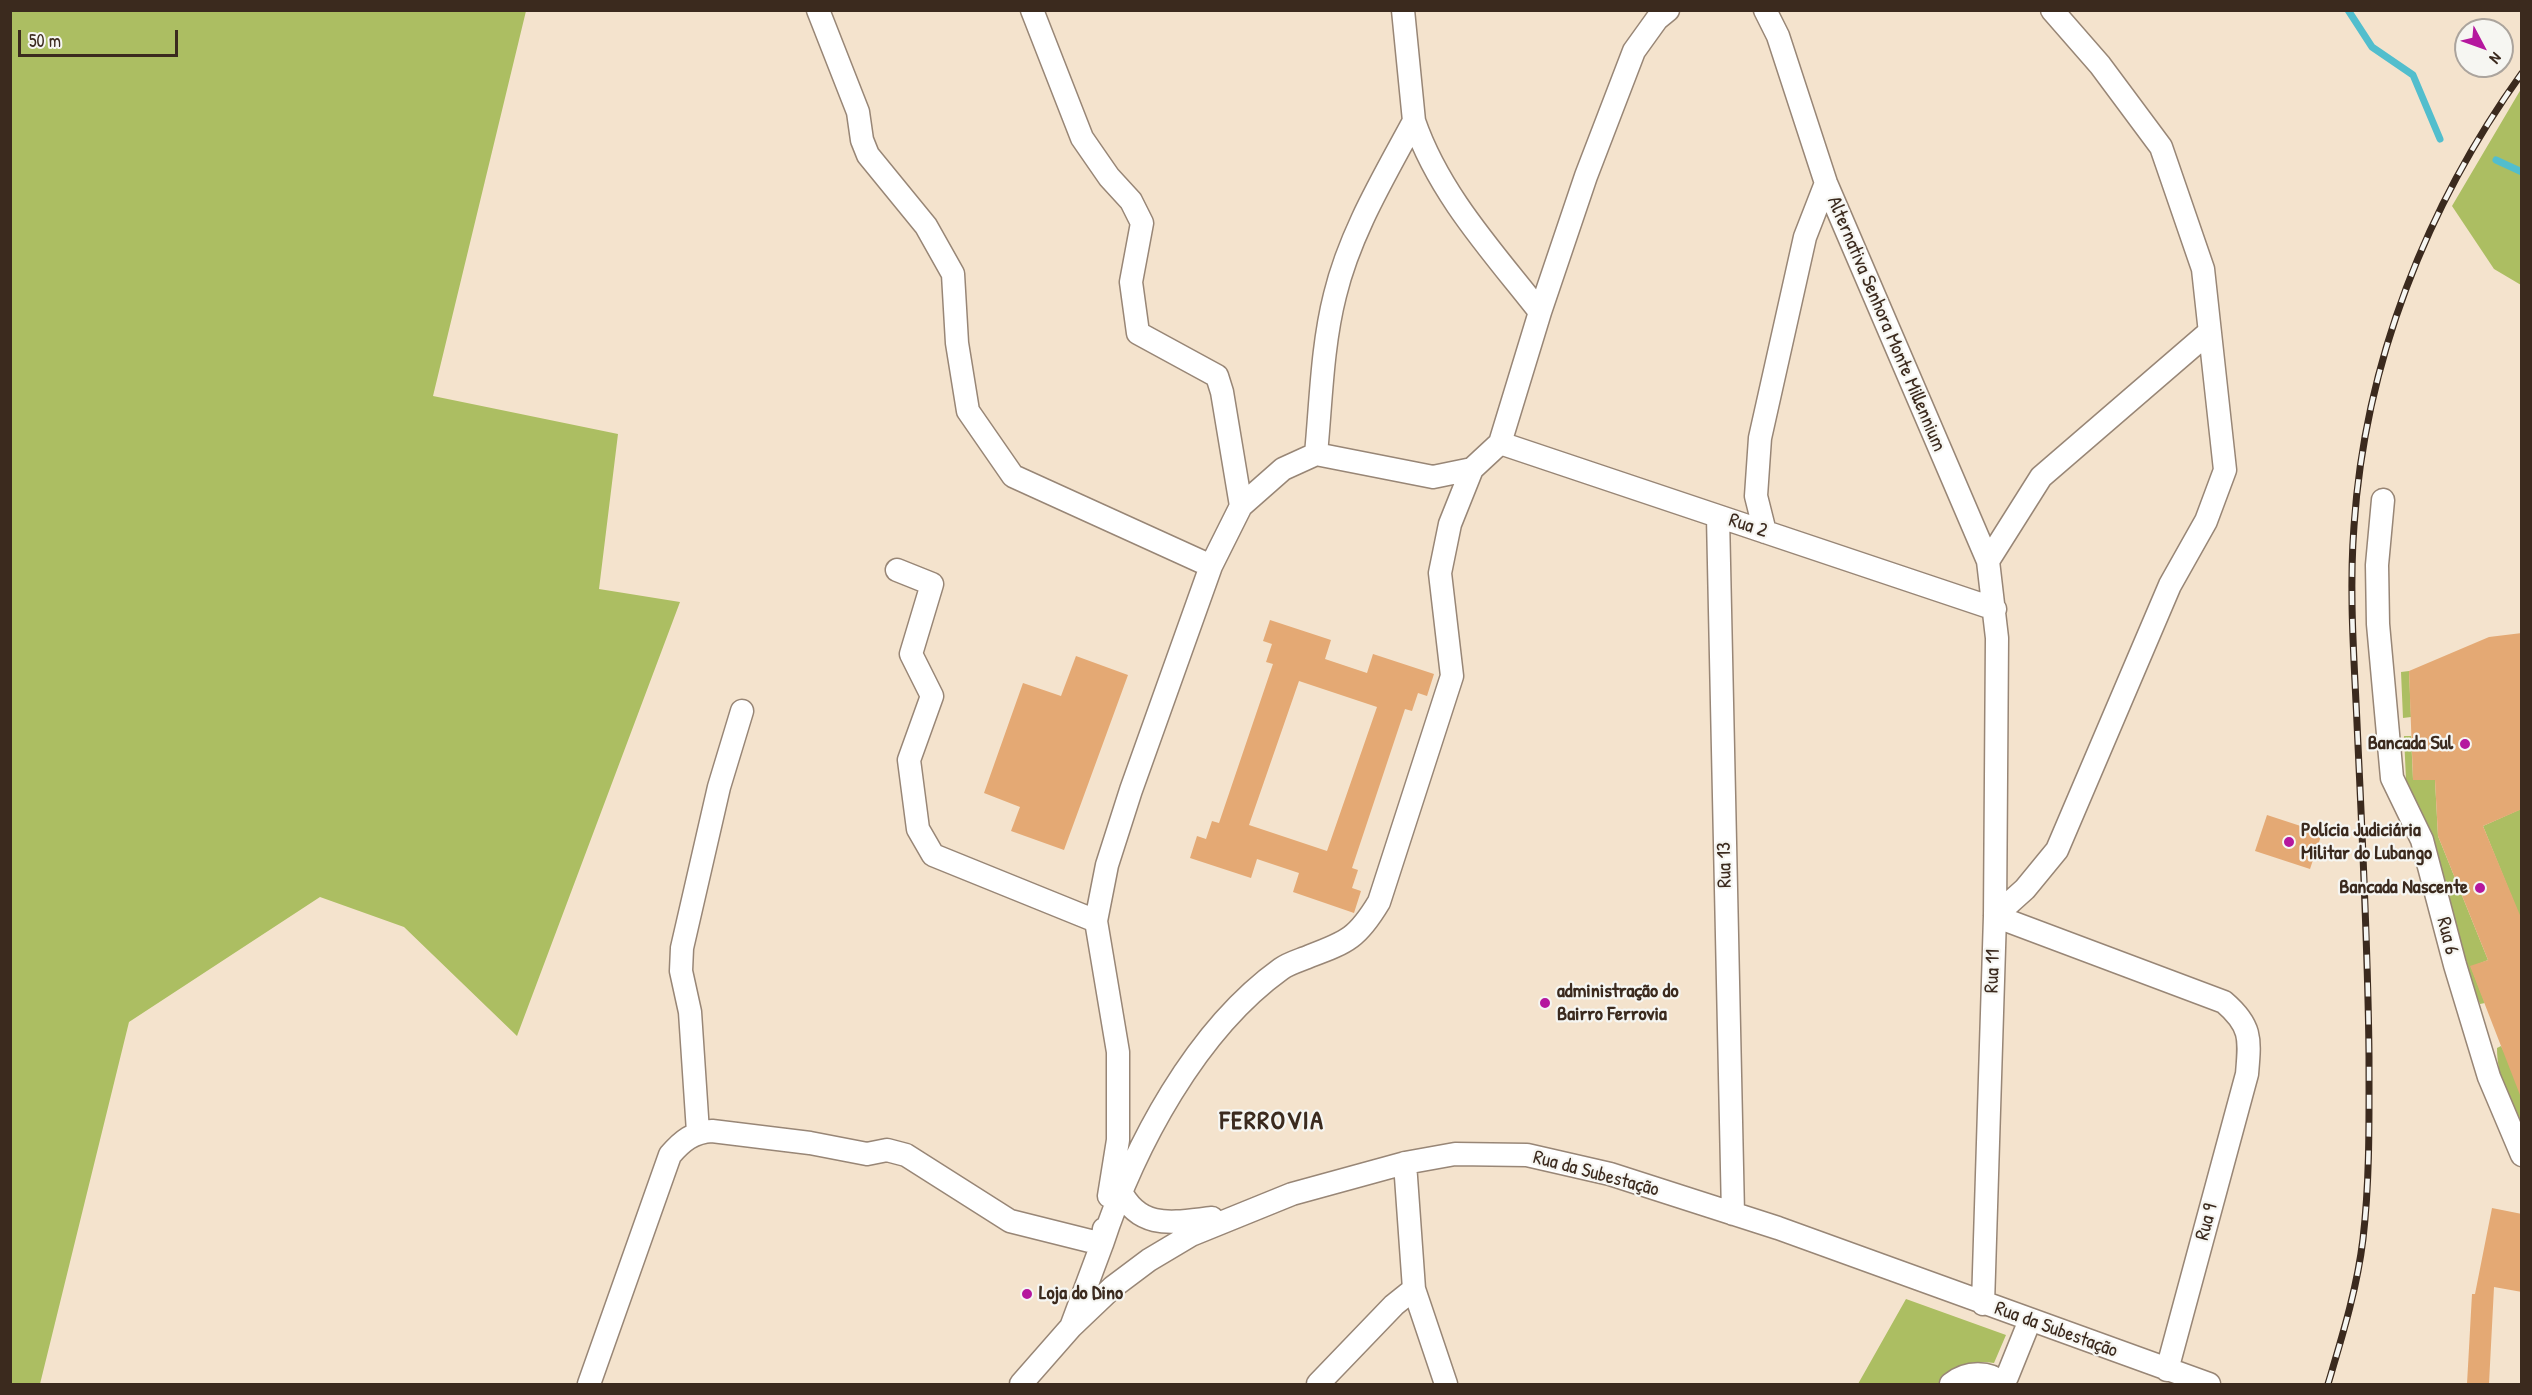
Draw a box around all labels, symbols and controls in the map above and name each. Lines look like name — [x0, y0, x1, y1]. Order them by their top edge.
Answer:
scale bar — [21, 18, 182, 56]
north arrow — [2454, 18, 2514, 78]
text: 50 m — [29, 28, 61, 53]
text: N — [2485, 48, 2507, 69]
street label: Alternativa Senhora Monte Millennium — [1821, 193, 1951, 455]
street label: Rua 2 — [1726, 509, 1770, 543]
place label: Bancada Sul — [2368, 732, 2453, 756]
marker: Bancada Sul — [2458, 737, 2472, 751]
place label: Polícia Judiciária Militar do Lubango — [2301, 819, 2432, 866]
marker: Polícia Judiciária Militar do Lubango — [2282, 835, 2296, 849]
street label: Rua 13 — [1713, 842, 1737, 888]
place label: Bancada Nascente — [2339, 876, 2468, 900]
marker: Bancada Nascente — [2473, 881, 2487, 895]
street label: Rua 6 — [2431, 915, 2463, 957]
street label: Rua 11 — [1980, 949, 2006, 993]
place label: administração do Bairro Ferrovia — [1557, 980, 1678, 1027]
marker: administração do Bairro Ferrovia — [1538, 996, 1552, 1010]
district label: FERROVIA — [1220, 1106, 1324, 1138]
street label: Rua da Subestação — [1530, 1146, 1662, 1202]
street label: Rua 9 — [2191, 1201, 2223, 1243]
place label: Loja do Dino — [1039, 1282, 1123, 1306]
marker: Loja do Dino — [1020, 1287, 1034, 1301]
street label: Rua da Subestação — [1991, 1297, 2121, 1363]

